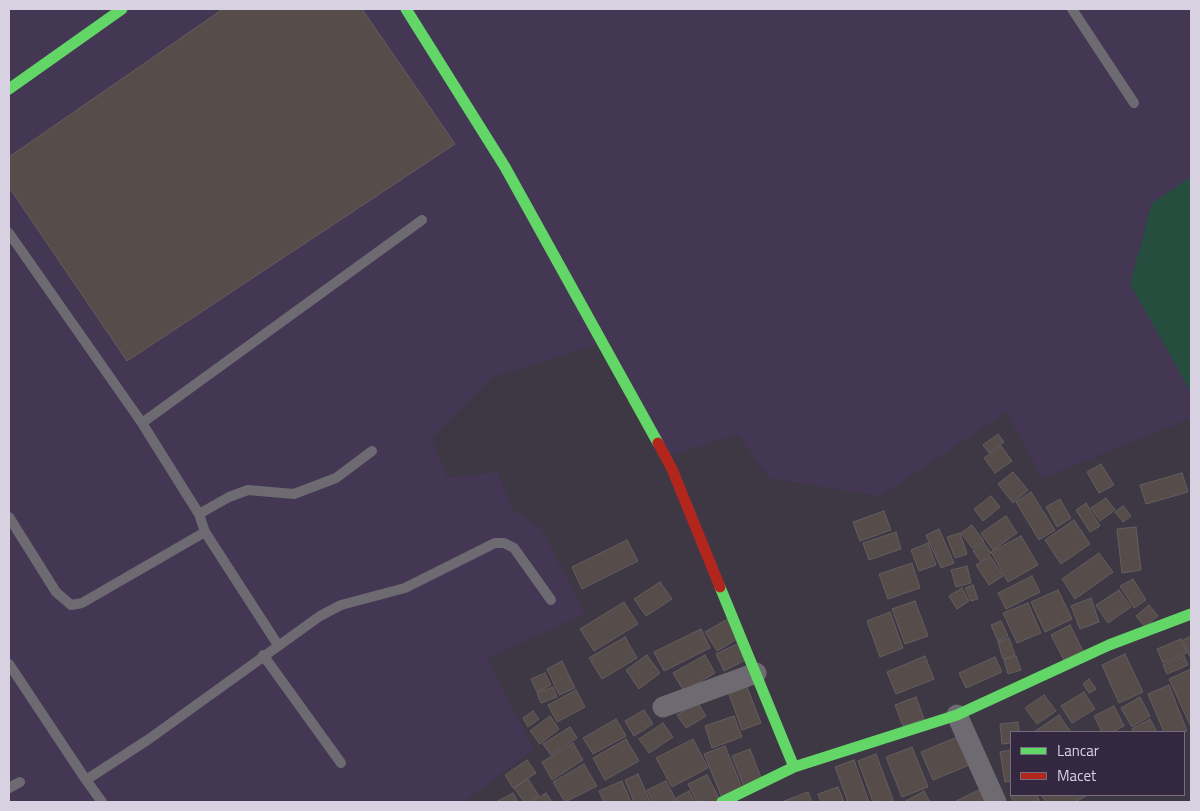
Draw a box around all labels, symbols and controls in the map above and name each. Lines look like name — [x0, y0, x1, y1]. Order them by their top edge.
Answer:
legend — [1010, 731, 1185, 796]
text: Lancar — [1057, 739, 1099, 762]
text: Macet — [1057, 764, 1096, 787]

